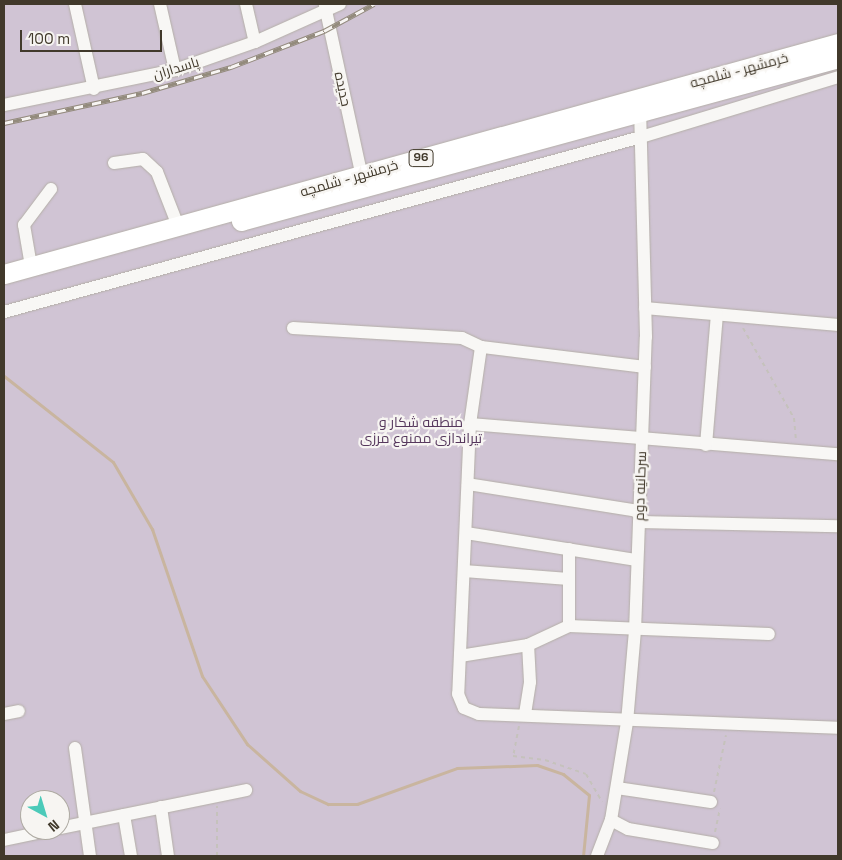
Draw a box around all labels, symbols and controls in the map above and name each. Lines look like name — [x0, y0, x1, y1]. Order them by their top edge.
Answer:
scale bar — [22, 20, 165, 52]
text: 100 m — [28, 29, 70, 48]
street label: خرمشهر - شلمچه — [688, 49, 790, 91]
street label: پاسداران — [151, 53, 201, 83]
street label: جدیده — [331, 70, 355, 108]
road number: 96 — [408, 148, 434, 168]
street label: خرمشهر - شلمچه — [298, 156, 400, 200]
park label: منطقه شکار و تیراندازی ممنوع مرزی — [360, 414, 482, 447]
street label: سرحانیه دوم — [630, 451, 650, 521]
north arrow — [20, 790, 70, 840]
text: N — [45, 816, 63, 836]

